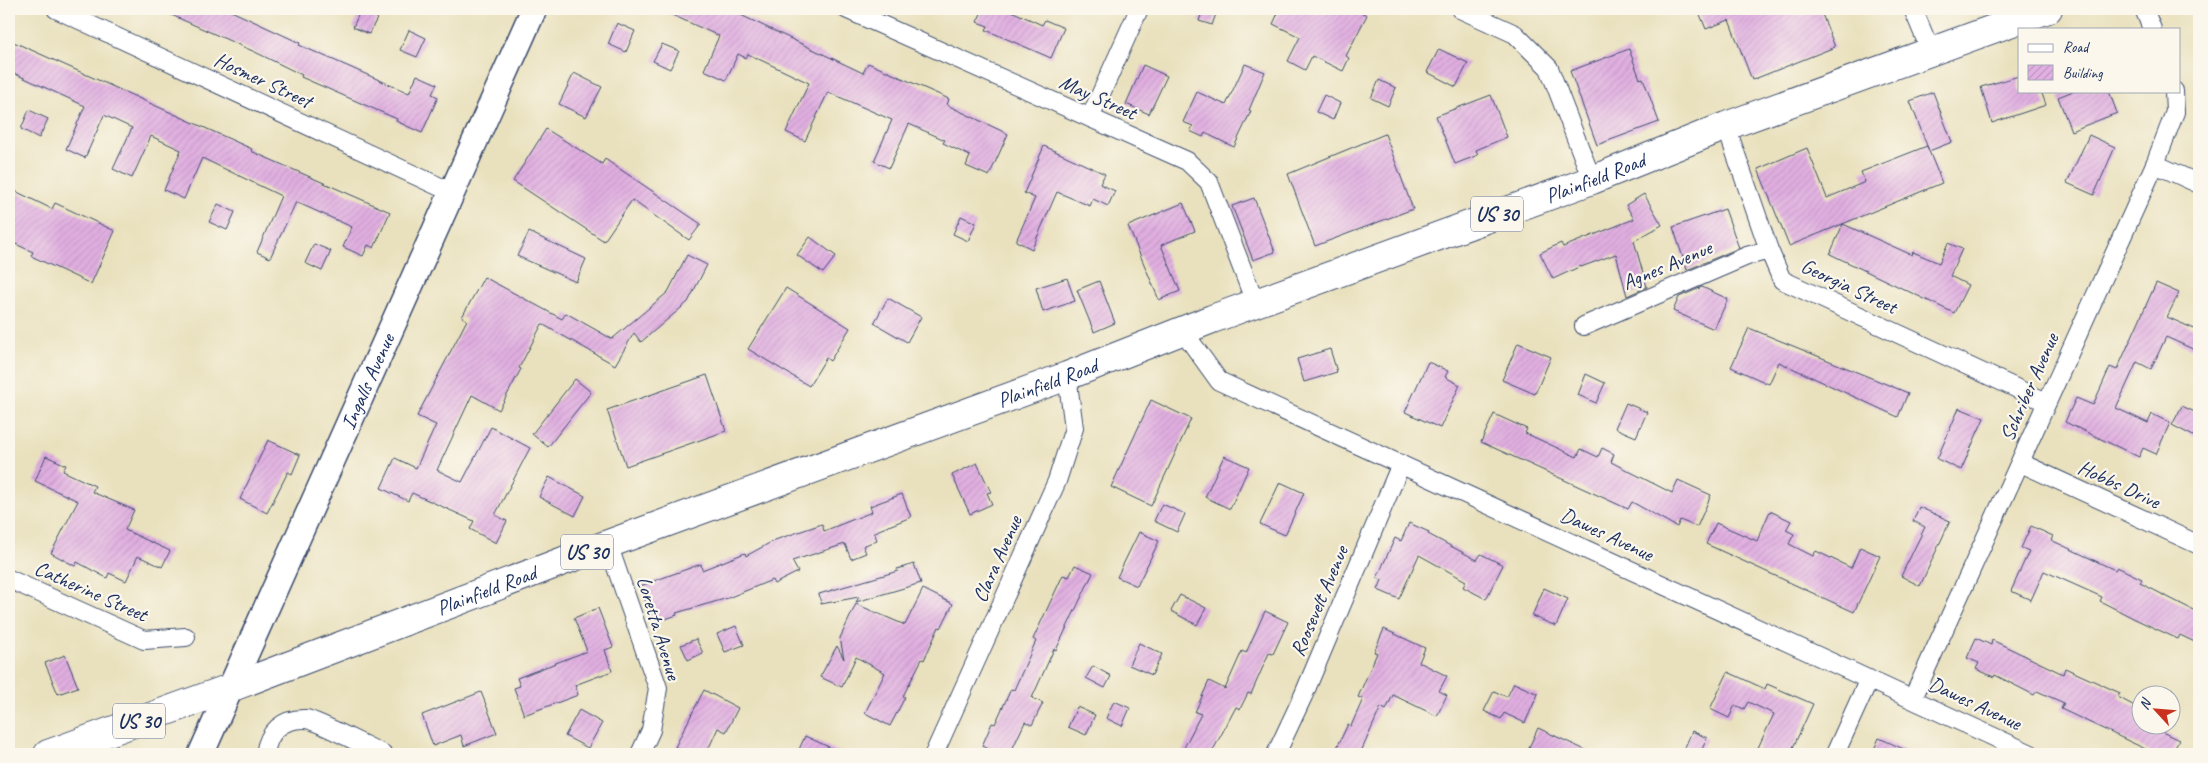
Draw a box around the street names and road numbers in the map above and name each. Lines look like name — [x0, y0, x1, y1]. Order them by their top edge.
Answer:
street label: Hosmer Street — [210, 46, 319, 115]
street label: May Street — [1056, 69, 1142, 126]
street label: Plainfield Road — [1542, 146, 1652, 209]
road number: US 30 — [1471, 196, 1523, 232]
street label: Agnes Avenue — [1618, 234, 1718, 296]
street label: Georgia Street — [1797, 252, 1903, 320]
street label: Schriber Avenue — [1994, 328, 2065, 445]
street label: Ingalls Avenue — [335, 329, 401, 433]
street label: Plainfield Road — [994, 351, 1105, 413]
street label: Hobbs Drive — [2074, 454, 2165, 515]
street label: Dawes Avenue — [1557, 501, 1659, 567]
street label: Clara Avenue — [966, 511, 1028, 606]
road number: US 30 — [561, 534, 613, 570]
street label: Roosevelt Avenue — [1284, 540, 1355, 660]
street label: Catherine Street — [31, 555, 153, 628]
street label: Plainfield Road — [433, 558, 543, 621]
street label: Loretta Avenue — [631, 573, 687, 684]
street label: Dawes Avenue — [1925, 670, 2027, 736]
road number: US 30 — [113, 704, 165, 738]

